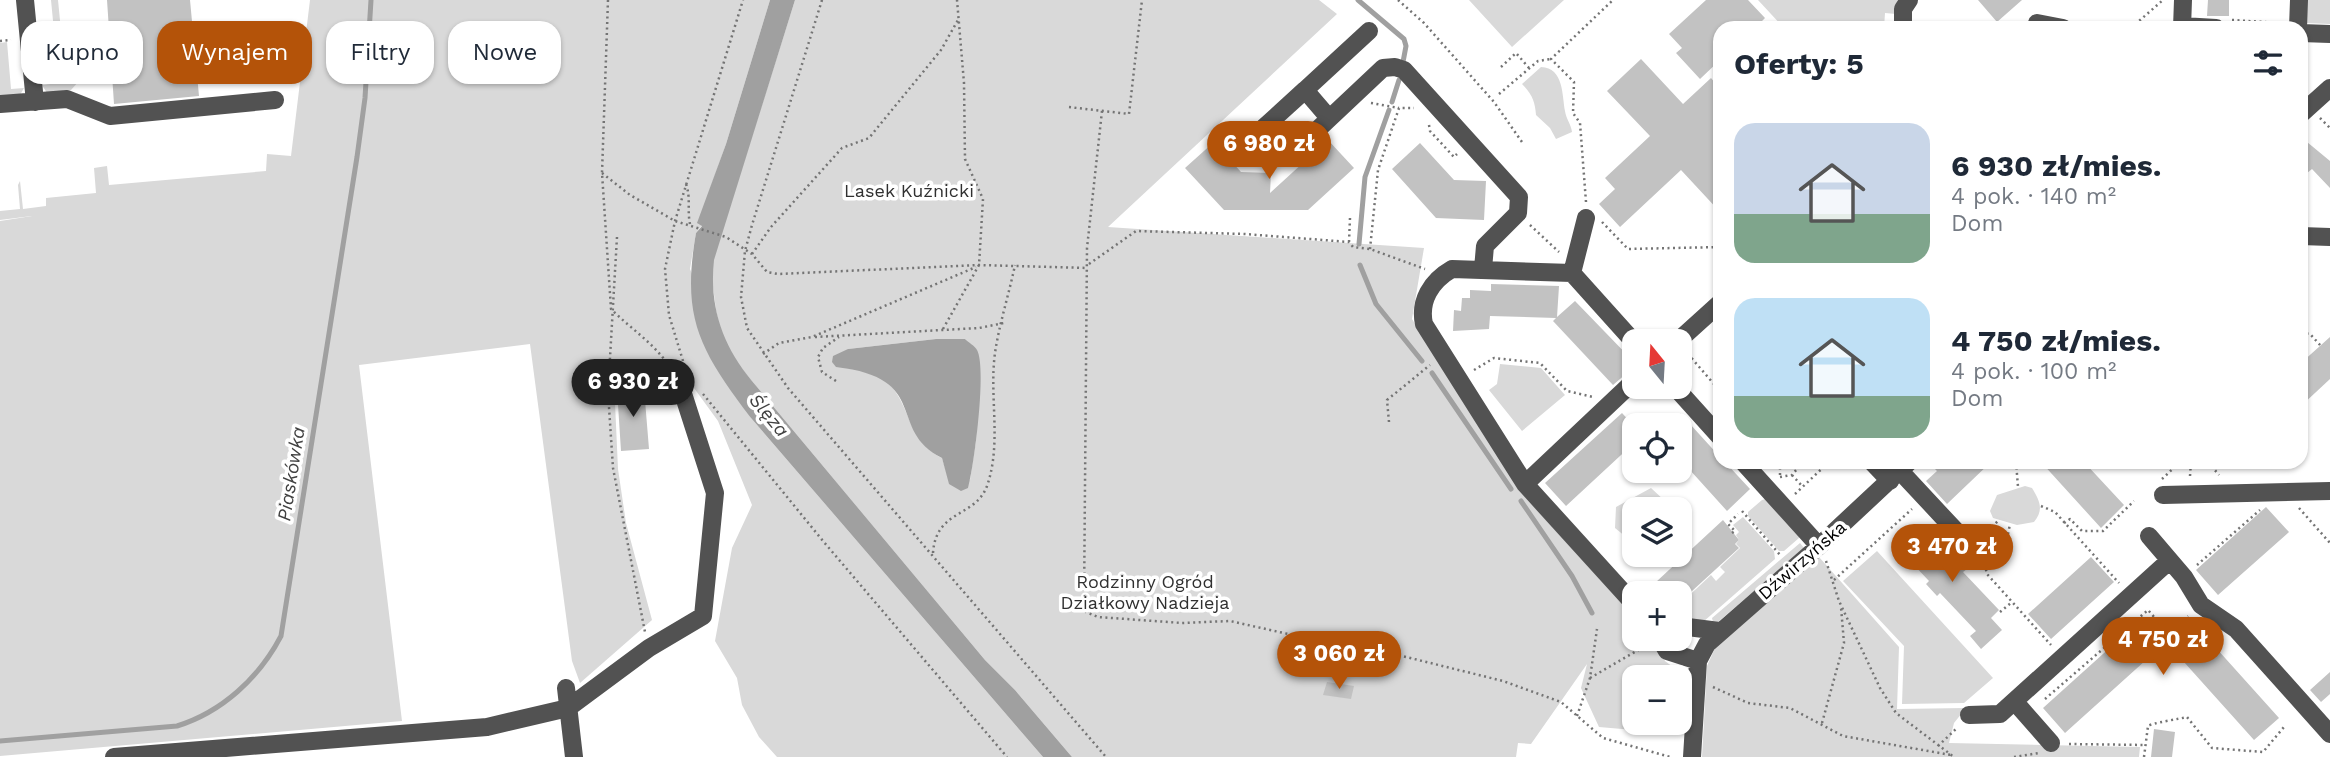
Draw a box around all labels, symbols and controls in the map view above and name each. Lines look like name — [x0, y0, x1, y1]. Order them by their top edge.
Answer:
chip: Kupno — [21, 21, 143, 84]
chip: Wynajem — [157, 21, 312, 84]
chip: Filtry — [326, 21, 434, 84]
chip: Nowe — [448, 21, 561, 84]
icon: filters — [2249, 44, 2287, 82]
text: Oferty: 5 — [1734, 46, 1864, 81]
pin: 6 980 zł — [1197, 122, 1341, 181]
text: 6 980 zł — [1223, 130, 1315, 157]
text: 6 930 zł/mies. — [1951, 148, 2162, 183]
icon: home — [1790, 151, 1874, 235]
park label: Lasek Kuźnicki — [844, 180, 974, 201]
text: 4 pok. · 140 m² — [1951, 183, 2116, 210]
text: Dom — [1951, 210, 2003, 237]
text: 4 750 zł/mies. — [1951, 323, 2161, 358]
icon: home — [1790, 326, 1874, 410]
north arrow — [1622, 329, 1692, 399]
map controls — [1622, 329, 1692, 735]
text: 4 pok. · 100 m² — [1951, 358, 2116, 385]
pin: 6 930 zł — [561, 360, 705, 419]
text: 6 930 zł — [588, 368, 678, 395]
text: Dom — [1951, 385, 2003, 412]
water label: Ślęza — [744, 389, 794, 442]
button: locate — [1622, 413, 1692, 483]
water label: Piaskówka — [272, 425, 310, 523]
button: layers — [1622, 497, 1692, 567]
street label: Dźwirzyńska — [1754, 516, 1850, 604]
pin: 3 470 zł — [1880, 524, 2024, 584]
text: 3 470 zł — [1907, 533, 1997, 560]
park label: Rodzinny Ogród Działkowy Nadzieja — [1061, 571, 1229, 613]
button: + — [1622, 581, 1692, 651]
pin: 4 750 zł — [2091, 618, 2235, 677]
text: 4 750 zł — [2118, 626, 2208, 653]
pin: 3 060 zł — [1267, 632, 1411, 691]
text: 3 060 zł — [1293, 640, 1385, 667]
button: − — [1622, 665, 1692, 735]

